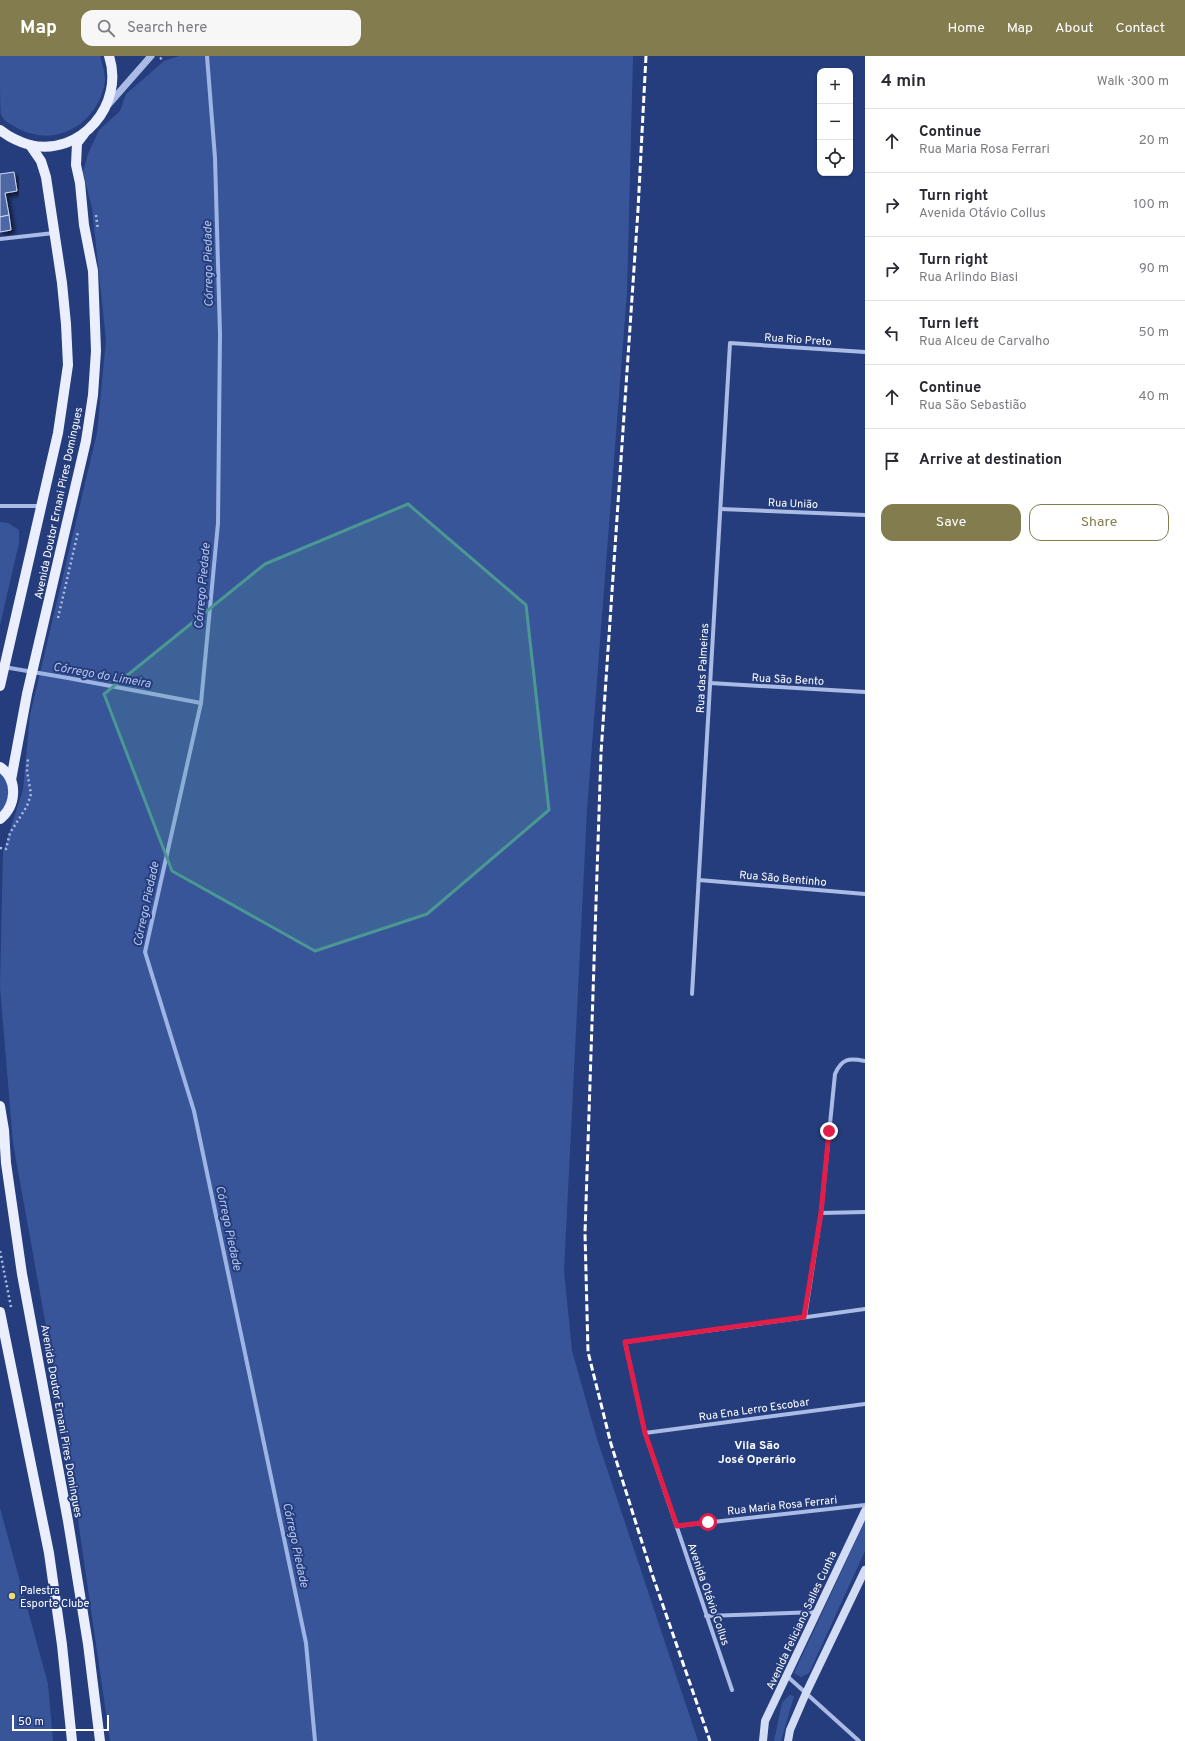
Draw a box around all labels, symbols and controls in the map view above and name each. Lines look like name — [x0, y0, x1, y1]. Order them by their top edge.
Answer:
search box — [81, 10, 361, 46]
text: Map — [20, 16, 57, 40]
icon: search — [95, 17, 117, 39]
text: Search here — [127, 19, 207, 38]
text: Home — [948, 20, 985, 37]
text: Map — [1007, 20, 1033, 37]
text: About — [1055, 20, 1094, 37]
text: Contact — [1116, 20, 1165, 37]
map controls — [817, 68, 853, 176]
button: + — [817, 68, 853, 104]
text: 4 min — [881, 71, 926, 93]
text: Walk · 300 m — [1097, 74, 1169, 90]
button: − — [817, 104, 853, 140]
text: Continue — [919, 123, 981, 142]
icon: ahead — [881, 130, 903, 152]
text: 20 m — [1139, 133, 1169, 149]
button: locate — [817, 140, 853, 176]
text: Rua Maria Rosa Ferrari — [919, 142, 1050, 158]
text: Turn right — [919, 187, 988, 206]
icon: right — [881, 194, 903, 216]
text: 100 m — [1133, 197, 1169, 213]
text: Avenida Otávio Collus — [919, 206, 1046, 222]
water label: Córrego Piedade — [200, 220, 218, 307]
text: Turn right — [919, 251, 988, 270]
icon: right — [881, 258, 903, 280]
text: 90 m — [1139, 261, 1169, 277]
text: Rua Arlindo Biasi — [919, 270, 1018, 286]
text: Turn left — [919, 315, 979, 334]
icon: left — [881, 322, 903, 344]
text: 50 m — [1139, 325, 1169, 341]
street label: Rua Rio Preto — [764, 331, 832, 349]
text: Rua Alceu de Carvalho — [919, 334, 1050, 350]
text: Continue — [919, 379, 981, 398]
icon: ahead — [881, 386, 903, 408]
text: 40 m — [1139, 389, 1169, 405]
text: Rua São Sebastião — [919, 398, 1027, 414]
street label: Avenida Doutor Ernani Pires Domingues — [32, 406, 86, 600]
icon: arrive — [881, 450, 903, 472]
text: Arrive at destination — [919, 451, 1062, 470]
street label: Rua União — [768, 496, 818, 512]
button: Save — [881, 504, 1021, 541]
button: Share — [1029, 504, 1169, 541]
water label: Córrego Piedade — [191, 542, 215, 630]
street label: Rua das Palmeiras — [694, 623, 712, 713]
water label: Córrego do Limeira — [52, 660, 153, 693]
street label: Rua São Bento — [751, 671, 824, 689]
water label: Córrego Piedade — [130, 860, 164, 948]
street label: Rua São Bentinho — [739, 868, 827, 890]
route end — [820, 1122, 838, 1140]
water label: Córrego Piedade — [211, 1184, 245, 1273]
street label: Avenida Doutor Ernani Pires Domingues — [37, 1324, 85, 1519]
street label: Rua Ena Lerro Escobar — [698, 1395, 811, 1425]
district label: Vila São José Operário — [718, 1438, 796, 1468]
street label: Rua Maria Rosa Ferrari — [726, 1493, 838, 1519]
water label: Córrego Piedade — [278, 1501, 312, 1590]
route start — [699, 1513, 717, 1531]
street label: Avenida Otávio Collus — [684, 1541, 732, 1647]
street label: Avenida Feliciano Salles Cunha — [764, 1549, 840, 1692]
place label: Palestra Esporte Clube — [20, 1584, 90, 1611]
marker: Palestra Esporte Clube — [7, 1591, 17, 1601]
scale bar — [12, 1713, 109, 1732]
text: 50 m — [18, 1715, 44, 1729]

